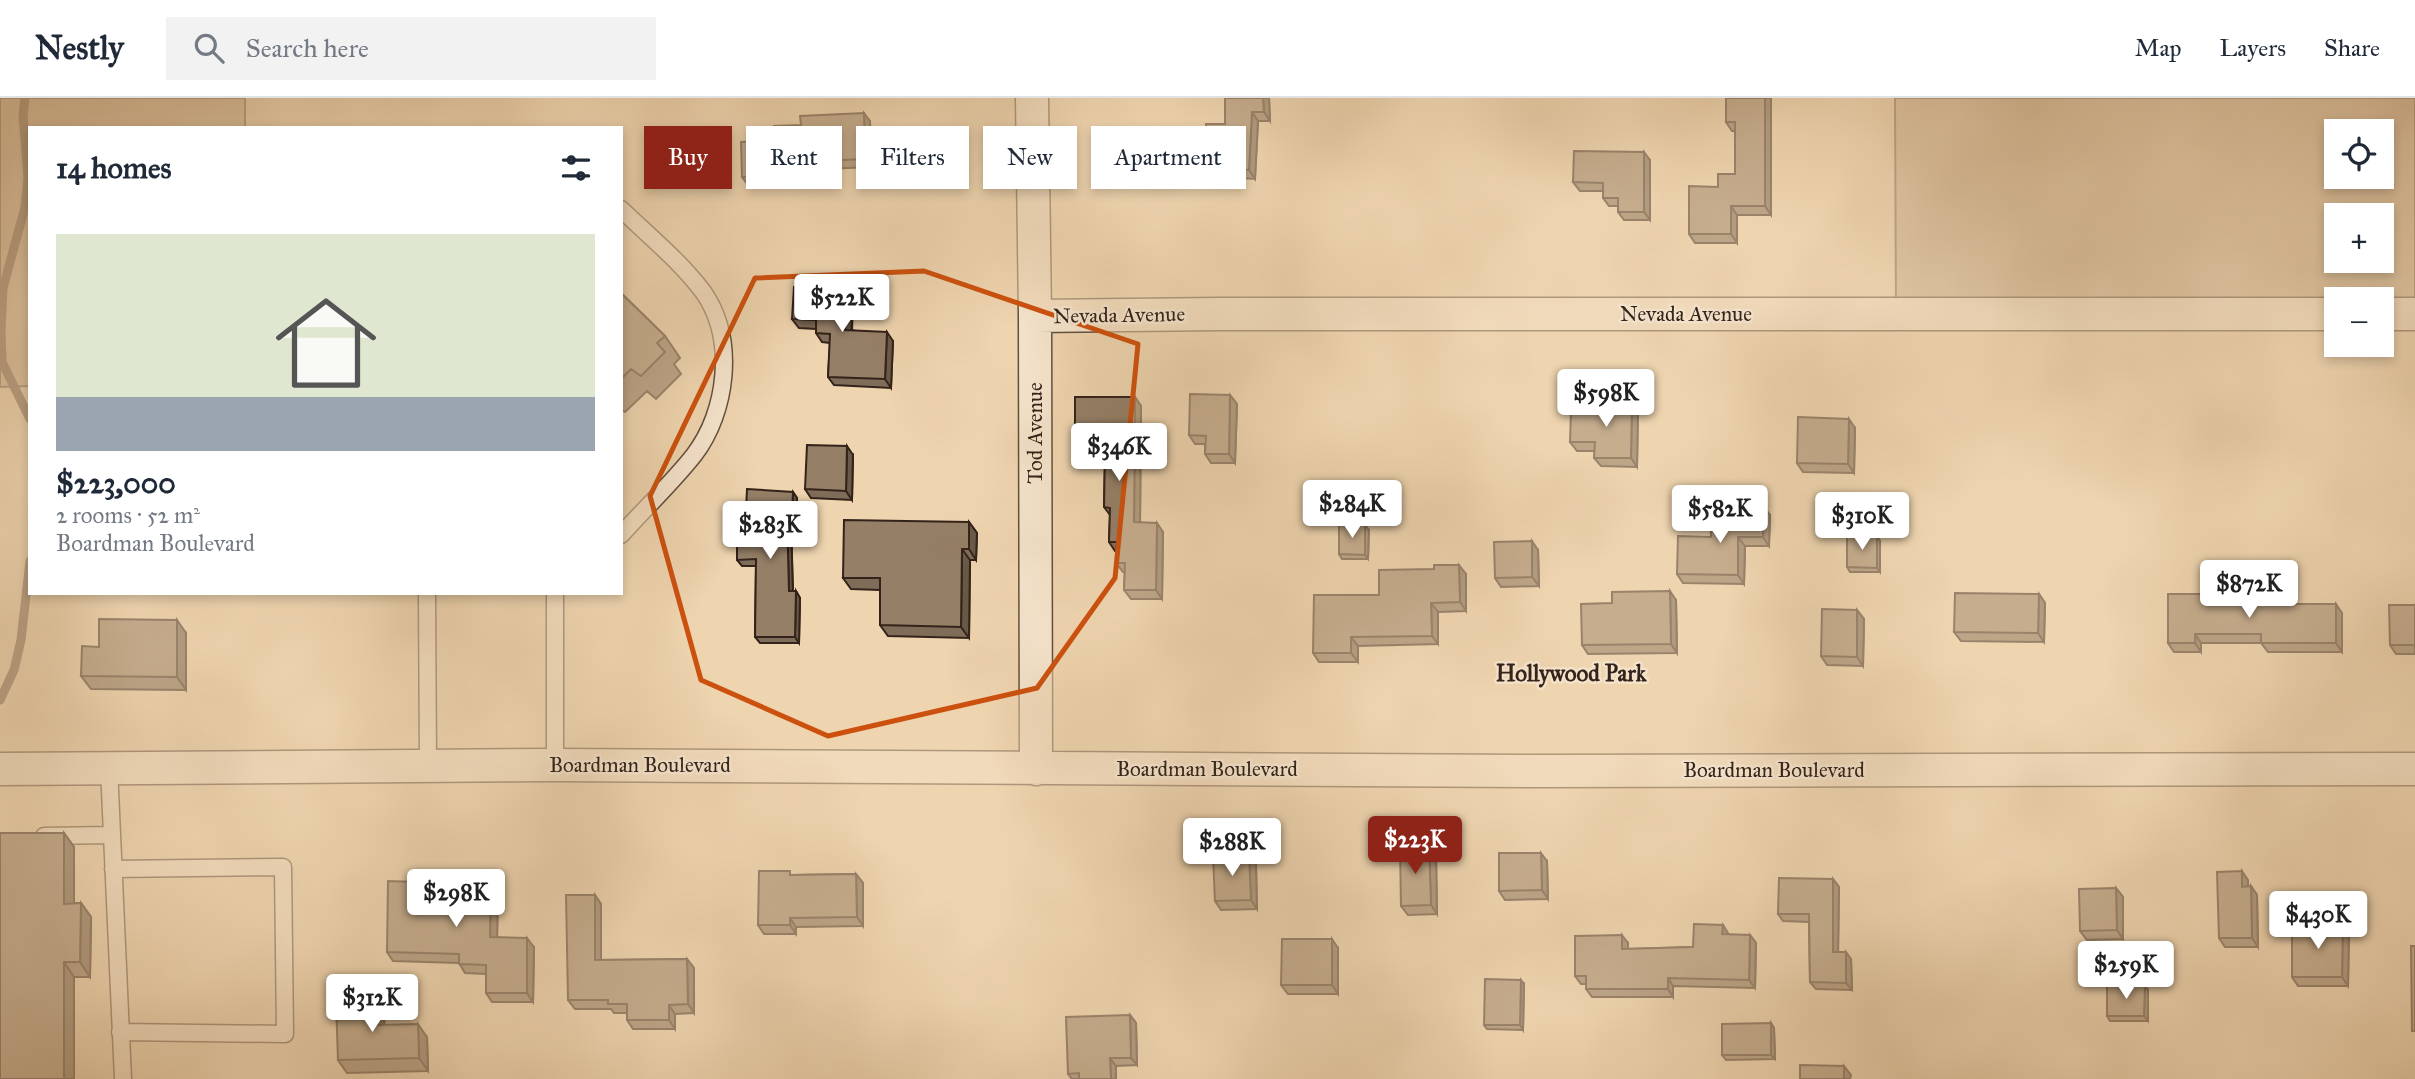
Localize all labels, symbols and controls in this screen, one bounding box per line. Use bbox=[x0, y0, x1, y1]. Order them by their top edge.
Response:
search box bbox=[166, 17, 656, 80]
text: Nestly bbox=[35, 28, 124, 68]
icon: search bbox=[190, 29, 228, 67]
text: Search here bbox=[246, 32, 369, 64]
text: Map bbox=[2135, 33, 2182, 63]
text: Layers bbox=[2220, 33, 2286, 63]
text: Share bbox=[2324, 33, 2380, 63]
map controls bbox=[2324, 119, 2394, 357]
button: locate bbox=[2324, 119, 2394, 189]
chip: Buy bbox=[644, 126, 732, 189]
chip: Rent bbox=[746, 126, 842, 189]
chip: Filters bbox=[856, 126, 969, 189]
chip: New bbox=[983, 126, 1077, 189]
chip: Apartment bbox=[1091, 126, 1246, 189]
icon: filters bbox=[557, 149, 595, 187]
text: 14 homes bbox=[56, 150, 171, 186]
button: + bbox=[2324, 203, 2394, 273]
pin: $522K bbox=[793, 274, 891, 334]
icon: home bbox=[263, 280, 389, 406]
text: $522K bbox=[810, 283, 874, 311]
button: − bbox=[2324, 287, 2394, 357]
street label: Nevada Avenue bbox=[1053, 301, 1185, 329]
street label: Nevada Avenue bbox=[1620, 301, 1752, 327]
pin: $598K bbox=[1557, 370, 1655, 429]
text: $598K bbox=[1573, 378, 1639, 406]
street label: Tod Avenue bbox=[1022, 382, 1048, 484]
pin: $346K bbox=[1070, 424, 1168, 483]
text: $346K bbox=[1087, 432, 1151, 460]
text: $223,000 bbox=[56, 465, 176, 501]
pin: $284K bbox=[1303, 480, 1401, 540]
pin: $582K bbox=[1671, 486, 1769, 545]
text: $284K bbox=[1319, 489, 1385, 517]
pin: $310K bbox=[1813, 492, 1911, 552]
text: $582K bbox=[1688, 494, 1752, 522]
text: 2 rooms · 52 m² bbox=[56, 501, 200, 529]
text: $310K bbox=[1831, 501, 1893, 529]
pin: $283K bbox=[721, 502, 819, 561]
text: $283K bbox=[739, 510, 801, 538]
text: Boardman Boulevard bbox=[56, 529, 255, 557]
pin: $872K bbox=[2200, 560, 2298, 620]
text: $872K bbox=[2216, 569, 2282, 597]
district label: Hollywood Park bbox=[1496, 659, 1648, 688]
street label: Boardman Boulevard bbox=[549, 752, 731, 778]
street label: Boardman Boulevard bbox=[1116, 756, 1298, 782]
street label: Boardman Boulevard bbox=[1683, 757, 1865, 783]
pin: $223K bbox=[1366, 816, 1464, 876]
pin: $288K bbox=[1183, 818, 1281, 878]
text: $223K bbox=[1384, 825, 1446, 853]
text: $288K bbox=[1199, 827, 1265, 855]
pin: $298K bbox=[407, 870, 505, 929]
text: $298K bbox=[423, 878, 489, 906]
pin: $430K bbox=[2269, 892, 2367, 951]
text: $430K bbox=[2285, 900, 2351, 928]
pin: $259K bbox=[2077, 942, 2175, 1001]
text: $259K bbox=[2094, 950, 2158, 978]
pin: $312K bbox=[323, 974, 421, 1034]
text: $312K bbox=[342, 983, 402, 1011]

